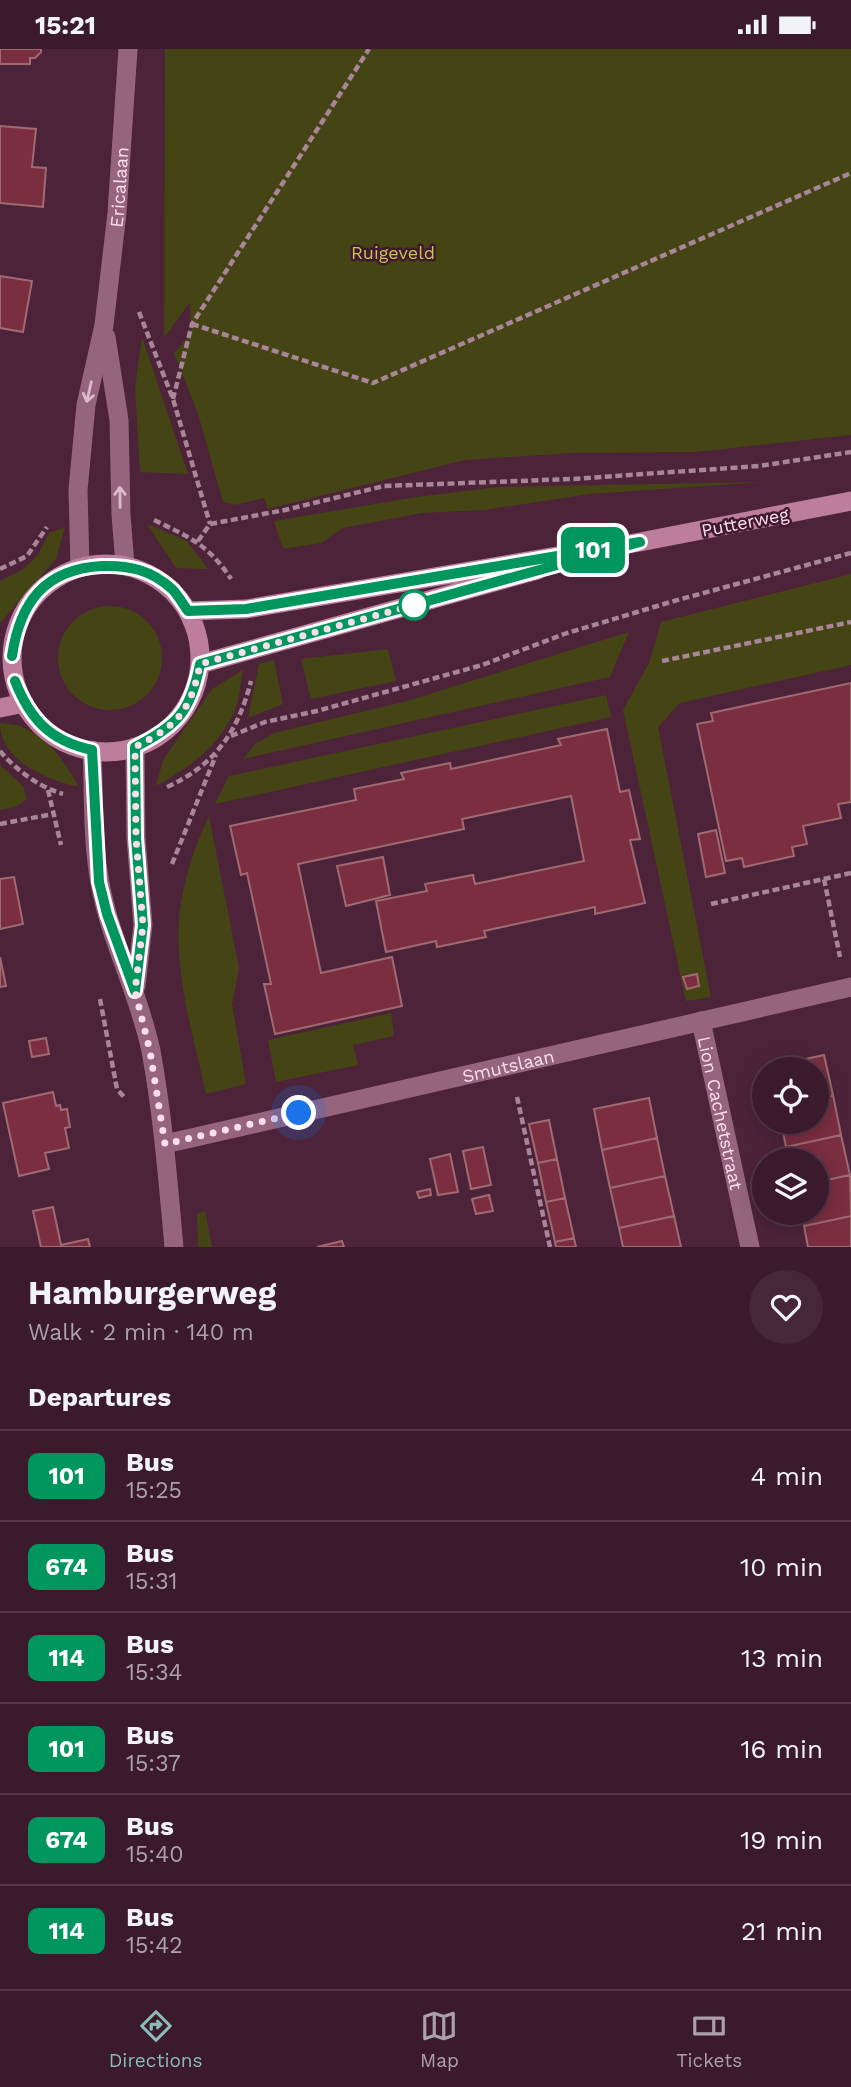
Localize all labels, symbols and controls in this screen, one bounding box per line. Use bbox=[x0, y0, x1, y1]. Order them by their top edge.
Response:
text: 15:21 bbox=[35, 10, 96, 40]
street label: Ericalaan bbox=[105, 146, 132, 229]
park label: Ruigeveld bbox=[351, 242, 435, 263]
one-way arrow bbox=[81, 380, 95, 403]
one-way arrow bbox=[114, 486, 127, 509]
street label: Putterweg bbox=[700, 503, 791, 541]
line badge: 101 bbox=[553, 527, 633, 573]
text: 101 bbox=[575, 536, 611, 564]
unlabelled marker bbox=[399, 590, 429, 620]
street label: Lion Cachetstraat bbox=[694, 1034, 748, 1192]
street label: Smutslaan bbox=[460, 1045, 556, 1086]
map controls bbox=[752, 1057, 829, 1225]
button: locate bbox=[752, 1057, 829, 1134]
your location bbox=[281, 1095, 316, 1130]
button: layers bbox=[752, 1148, 829, 1225]
button: heart bbox=[749, 1270, 823, 1344]
text: Hamburgerweg bbox=[28, 1273, 276, 1312]
text: Walk · 2 min · 140 m bbox=[28, 1319, 254, 1346]
text: Departures bbox=[28, 1382, 171, 1412]
text: Bus bbox=[126, 1447, 174, 1477]
text: 4 min bbox=[750, 1461, 823, 1491]
text: 101 bbox=[48, 1462, 85, 1490]
text: 15:25 bbox=[126, 1477, 182, 1504]
text: Bus bbox=[126, 1538, 174, 1568]
text: 10 min bbox=[740, 1552, 823, 1582]
text: 674 bbox=[45, 1553, 88, 1581]
text: 15:31 bbox=[126, 1568, 178, 1595]
text: Bus bbox=[126, 1629, 174, 1659]
text: 13 min bbox=[741, 1643, 823, 1673]
text: 114 bbox=[48, 1644, 85, 1672]
text: 15:34 bbox=[126, 1659, 183, 1686]
text: Bus bbox=[126, 1720, 174, 1750]
text: 16 min bbox=[740, 1734, 823, 1764]
text: 101 bbox=[48, 1735, 85, 1763]
text: 15:37 bbox=[126, 1750, 181, 1777]
text: Bus bbox=[126, 1811, 174, 1841]
text: 19 min bbox=[740, 1825, 823, 1855]
text: 674 bbox=[45, 1826, 88, 1854]
text: 15:40 bbox=[126, 1841, 184, 1868]
text: Bus bbox=[126, 1902, 174, 1932]
text: 21 min bbox=[741, 1916, 823, 1946]
text: 114 bbox=[48, 1917, 85, 1945]
text: 15:42 bbox=[126, 1932, 183, 1959]
tab: Directions bbox=[109, 2007, 203, 2072]
tab: Map bbox=[420, 2007, 459, 2072]
tab: Tickets bbox=[676, 2007, 742, 2072]

